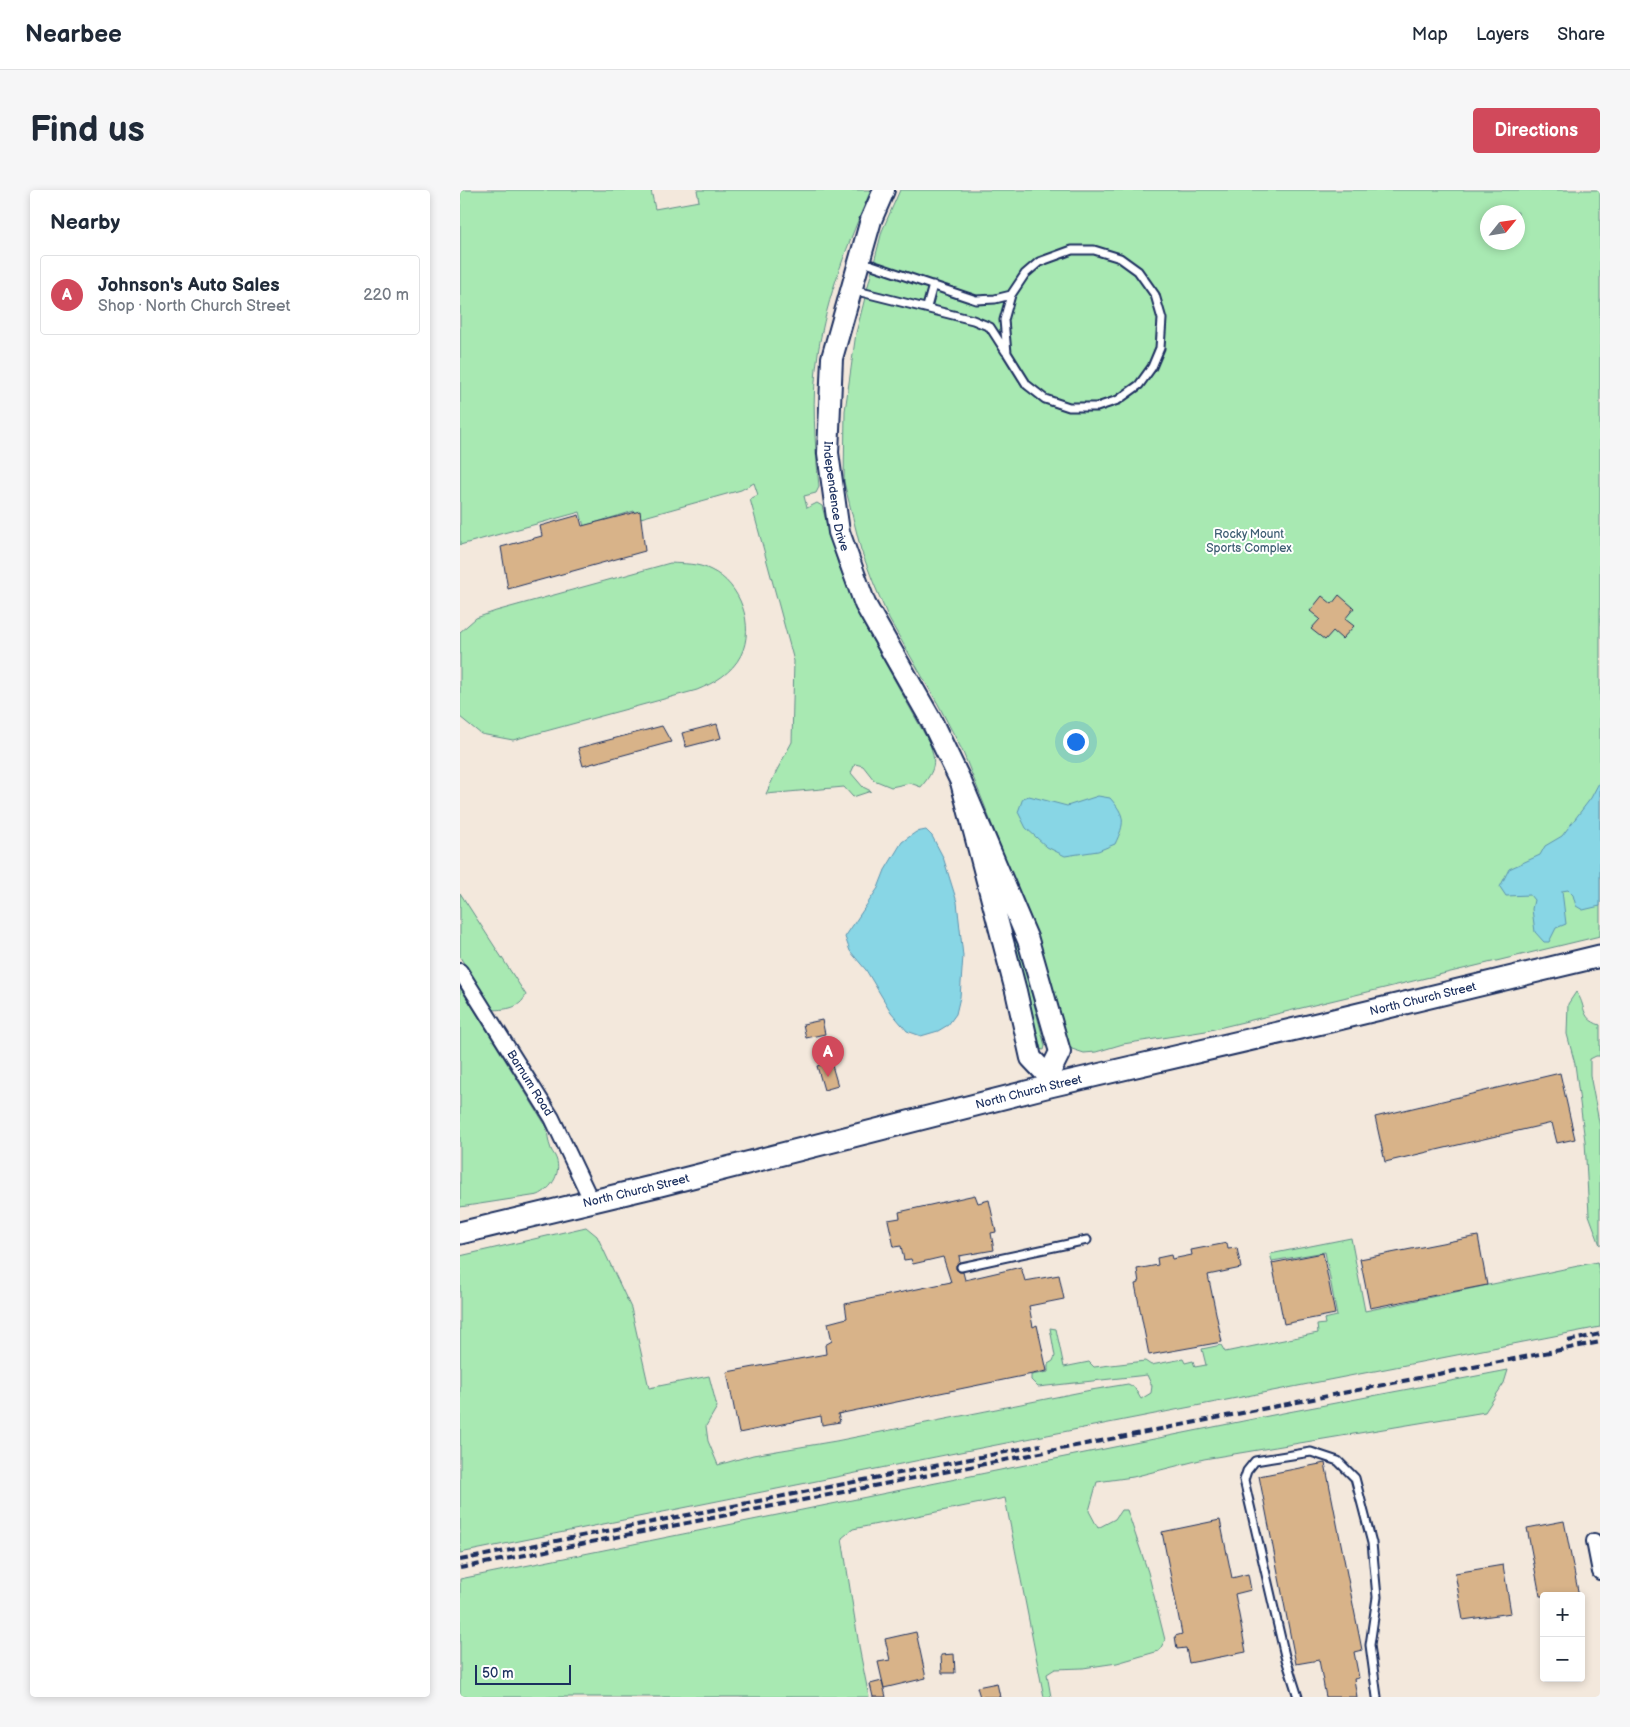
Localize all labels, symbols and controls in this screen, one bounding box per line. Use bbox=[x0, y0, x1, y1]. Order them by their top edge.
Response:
text: Nearbee bbox=[25, 20, 122, 49]
text: Map bbox=[1412, 24, 1448, 45]
text: Layers bbox=[1476, 24, 1529, 45]
text: Share bbox=[1557, 24, 1605, 45]
button: Directions bbox=[1473, 108, 1600, 153]
text: Find us bbox=[30, 109, 145, 152]
north arrow bbox=[1480, 205, 1525, 250]
text: Nearby bbox=[50, 210, 120, 235]
text: Johnson's Auto Sales bbox=[98, 274, 280, 297]
text: A bbox=[62, 286, 72, 305]
text: 220 m bbox=[363, 286, 409, 305]
text: Shop · North Church Street bbox=[98, 297, 290, 316]
street label: Independence Drive bbox=[820, 441, 852, 553]
park label: Rocky Mount Sports Complex bbox=[1206, 527, 1292, 556]
your location bbox=[1063, 729, 1089, 755]
street label: North Church Street bbox=[1368, 979, 1478, 1019]
pin: A bbox=[812, 1036, 844, 1077]
street label: Barnum Road bbox=[503, 1047, 556, 1119]
street label: North Church Street bbox=[974, 1072, 1084, 1113]
street label: North Church Street bbox=[581, 1171, 691, 1211]
map controls bbox=[1540, 1592, 1585, 1682]
button: + bbox=[1540, 1592, 1585, 1637]
button: − bbox=[1540, 1637, 1585, 1682]
scale bar bbox=[475, 1662, 571, 1685]
text: 50 m bbox=[482, 1665, 514, 1682]

